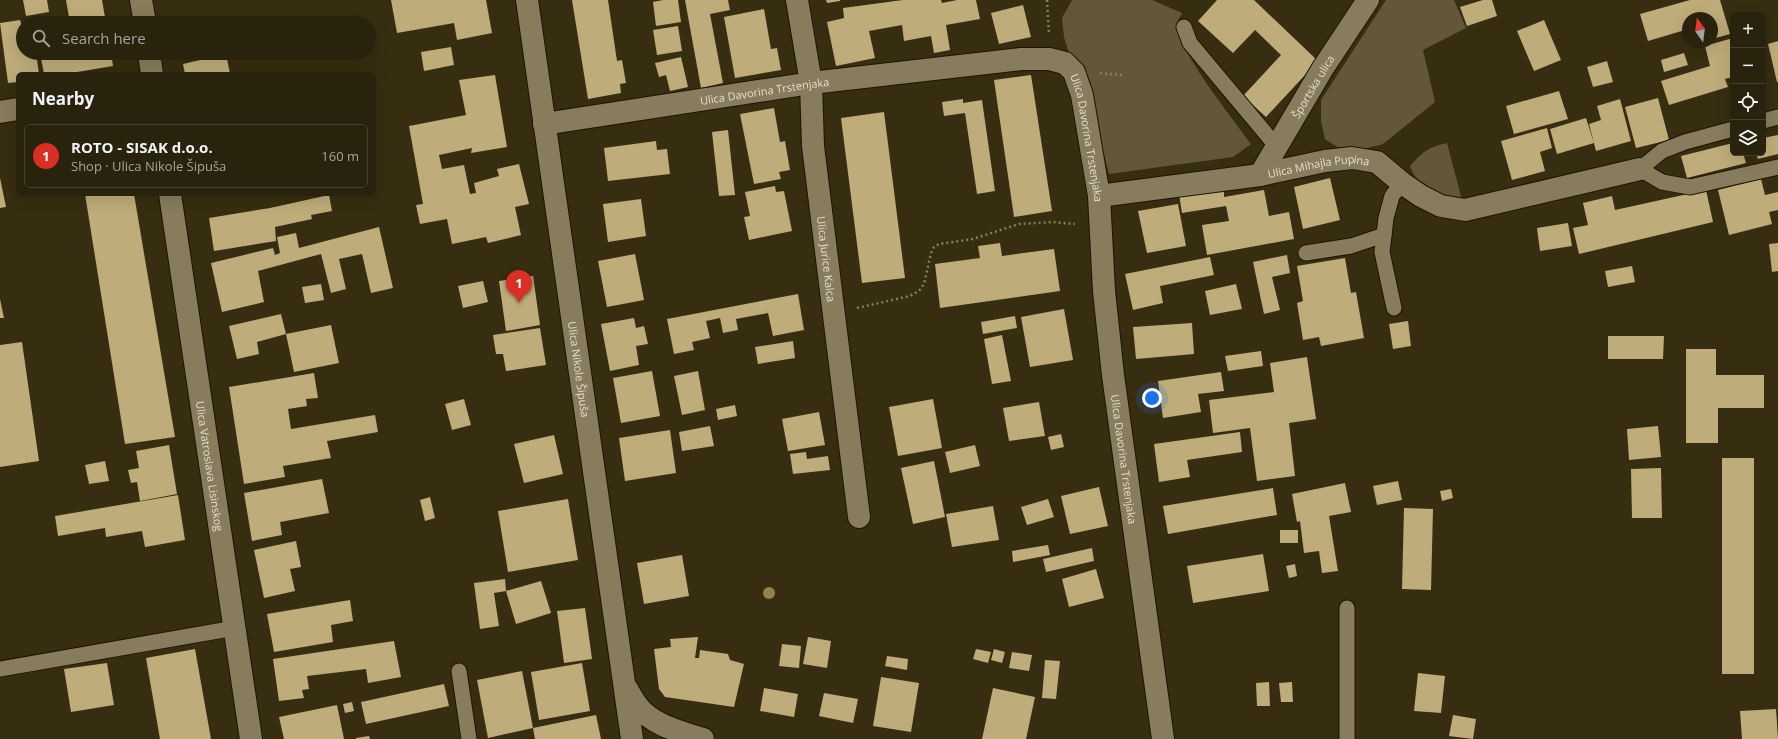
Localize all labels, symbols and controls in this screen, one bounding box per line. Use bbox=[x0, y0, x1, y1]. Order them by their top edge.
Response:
north arrow bbox=[1682, 12, 1718, 48]
map controls bbox=[1730, 12, 1766, 156]
button: + bbox=[1730, 12, 1766, 48]
search box bbox=[16, 16, 376, 60]
icon: search bbox=[30, 27, 52, 49]
text: Search here bbox=[62, 28, 146, 48]
button: − bbox=[1730, 48, 1766, 84]
street label: Športska ulica bbox=[1288, 52, 1337, 121]
street label: Ulica Davorina Trstenjaka bbox=[1068, 71, 1107, 202]
street label: Ulica Davorina Trstenjaka bbox=[699, 73, 830, 107]
button: locate bbox=[1730, 84, 1766, 120]
text: Nearby bbox=[32, 87, 94, 110]
button: layers bbox=[1730, 120, 1766, 156]
text: ROTO - SISAK d.o.o. bbox=[71, 137, 213, 157]
text: 1 bbox=[42, 147, 50, 165]
text: 160 m bbox=[321, 147, 359, 165]
street label: Ulica Mihajla Pupina bbox=[1266, 150, 1371, 181]
text: Shop · Ulica Nikole Šipuša bbox=[71, 157, 226, 175]
street label: Ulica Jurice Kalca bbox=[814, 215, 840, 303]
pin: 1 bbox=[506, 270, 532, 303]
street label: Ulica Nikole Šipuša bbox=[565, 320, 594, 418]
your location bbox=[1142, 388, 1162, 408]
street label: Ulica Davorina Trstenjaka bbox=[1108, 393, 1141, 525]
street label: Ulica Vatroslava Lisinskog bbox=[193, 400, 227, 532]

